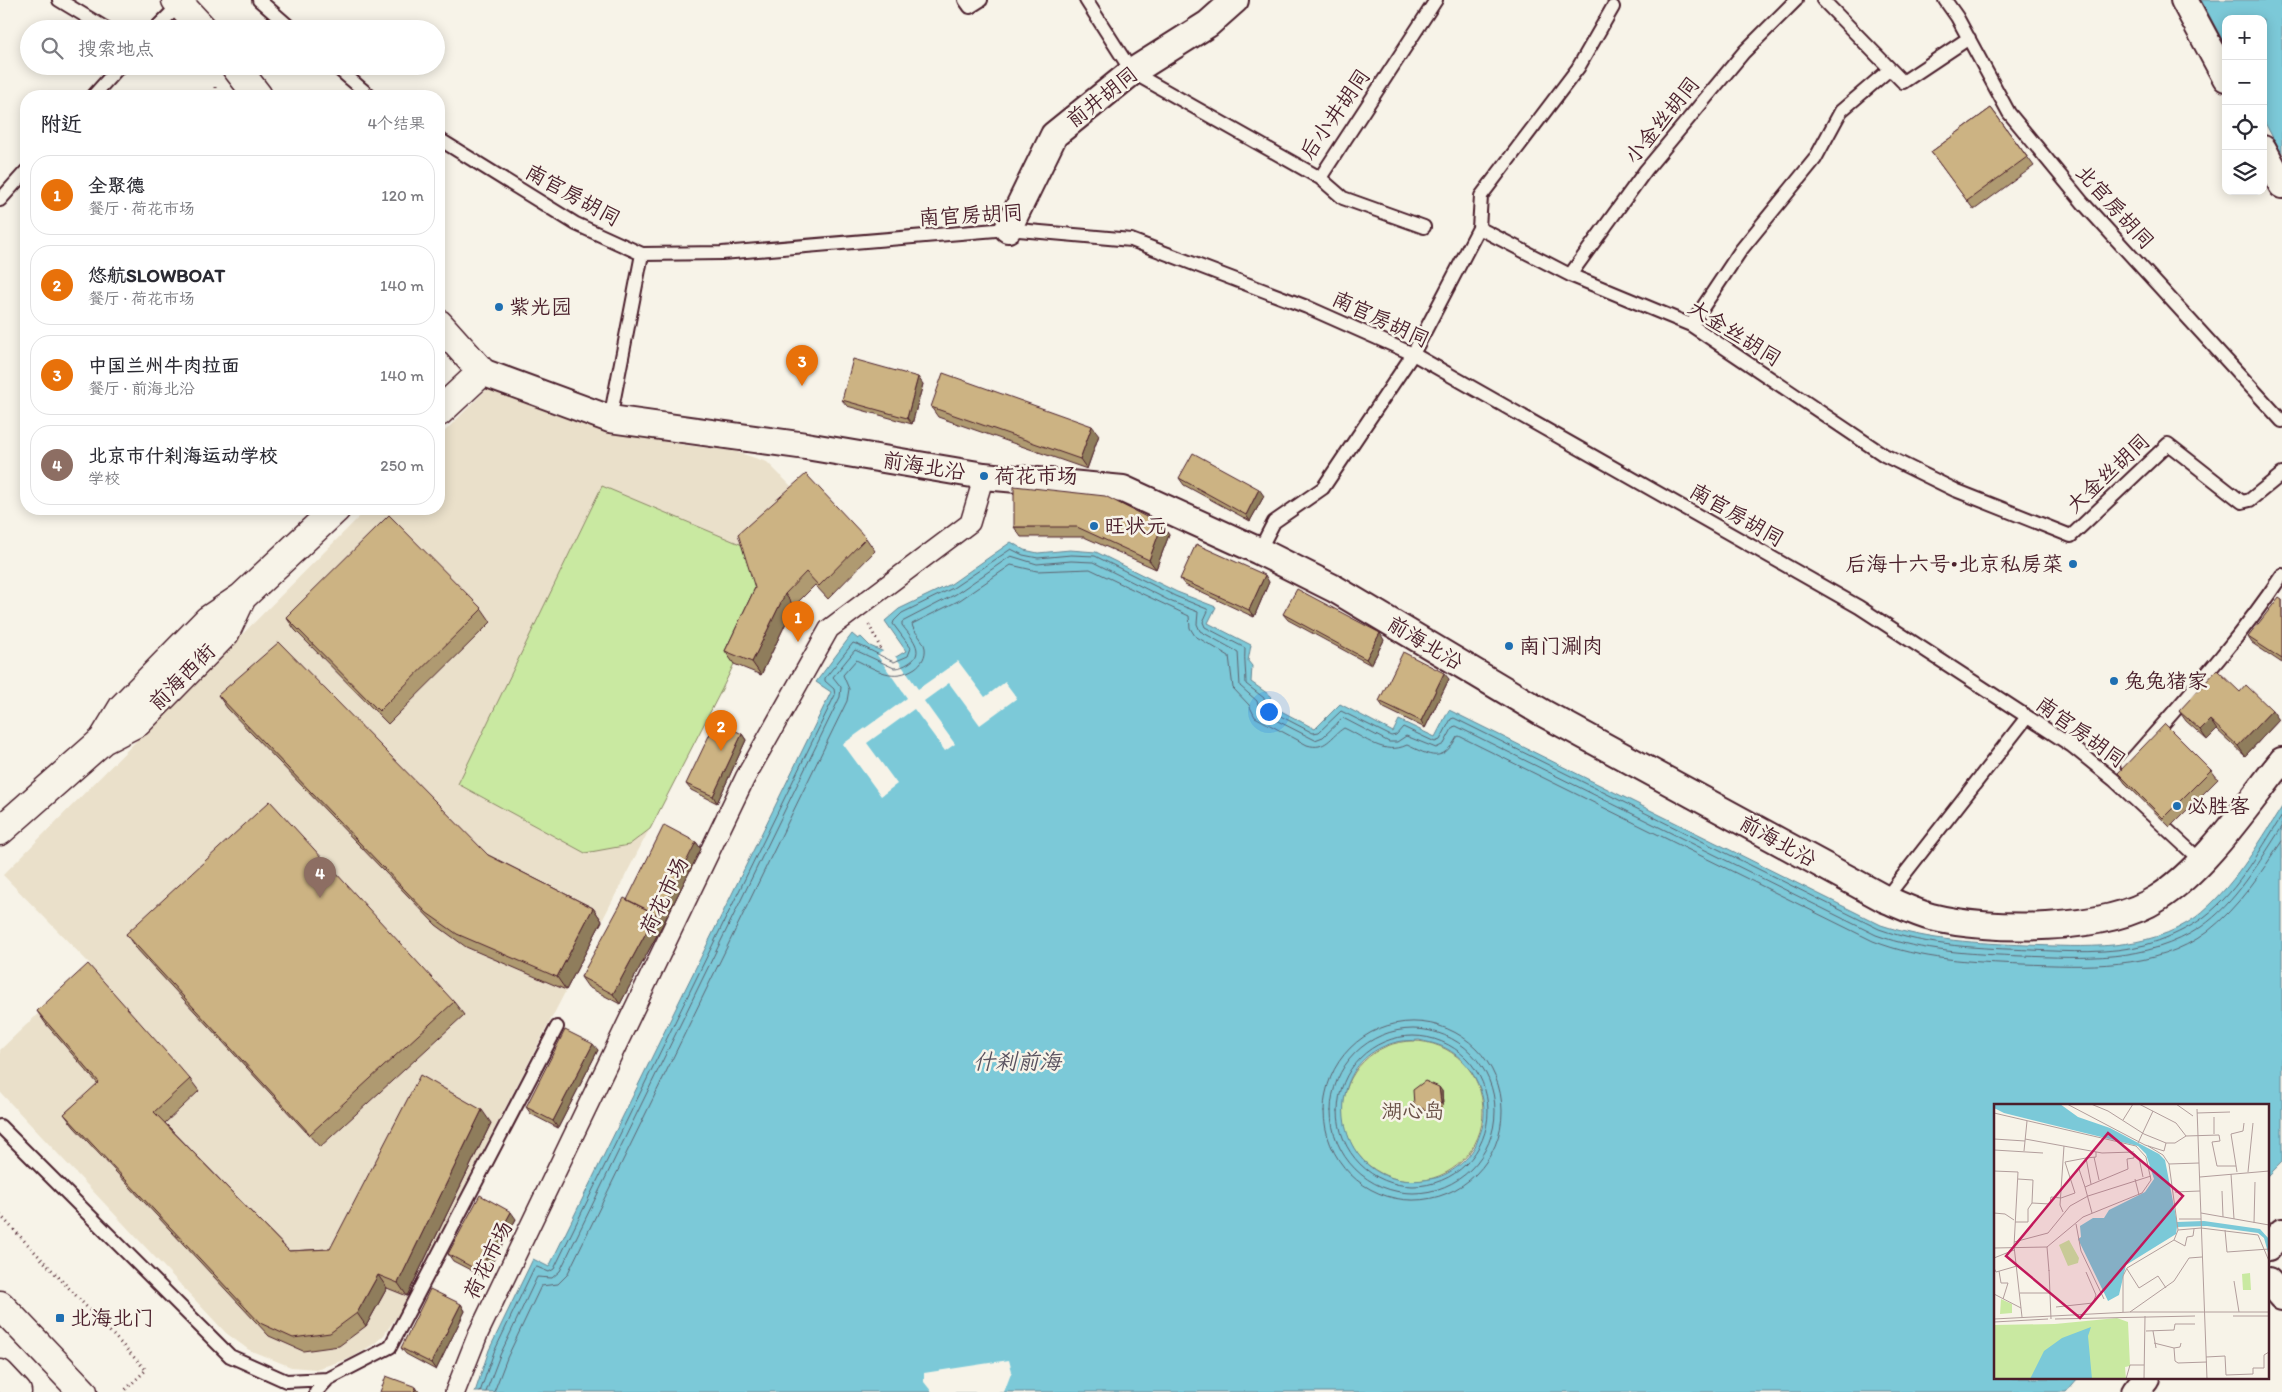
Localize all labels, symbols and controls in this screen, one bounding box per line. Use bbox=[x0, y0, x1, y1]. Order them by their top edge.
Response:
map controls bbox=[2222, 15, 2267, 195]
button: + bbox=[2222, 15, 2267, 60]
search box bbox=[20, 20, 445, 75]
icon: search bbox=[38, 34, 66, 62]
text: 搜索地点 bbox=[78, 37, 154, 60]
button: − bbox=[2222, 60, 2267, 105]
street label: 前井胡同 bbox=[1061, 61, 1142, 132]
street label: 后小井胡同 bbox=[1294, 64, 1375, 164]
street label: 小金丝胡同 bbox=[1619, 71, 1704, 168]
button: locate bbox=[2222, 105, 2267, 150]
text: 附近 bbox=[40, 111, 82, 136]
text: 4个结果 bbox=[367, 114, 425, 133]
button: layers bbox=[2222, 150, 2267, 195]
street label: 南官房胡同 bbox=[521, 158, 625, 231]
street label: 北官房胡同 bbox=[2071, 159, 2160, 254]
text: 全聚德 bbox=[88, 174, 145, 197]
text: 1 bbox=[53, 186, 61, 205]
text: 120 m bbox=[381, 186, 424, 205]
text: 餐厅 · 荷花市场 bbox=[88, 199, 195, 218]
street label: 南官房胡同 bbox=[918, 199, 1024, 230]
text: 悠航SLOWBOAT bbox=[88, 264, 225, 287]
text: 2 bbox=[53, 276, 61, 295]
text: 140 m bbox=[380, 276, 424, 295]
street label: 南官房胡同 bbox=[1328, 285, 1434, 352]
text: 餐厅 · 荷花市场 bbox=[88, 289, 195, 308]
place label: 紫光园 bbox=[509, 294, 572, 319]
street label: 大金丝胡同 bbox=[1684, 294, 1786, 371]
marker: 紫光园 bbox=[493, 301, 505, 313]
pin: 3 bbox=[786, 345, 818, 386]
text: 中国兰州牛肉拉面 bbox=[88, 354, 240, 377]
text: 3 bbox=[53, 366, 61, 385]
text: 140 m bbox=[380, 366, 424, 385]
text: 餐厅 · 前海北沿 bbox=[88, 379, 195, 398]
street label: 大金丝胡同 bbox=[2061, 428, 2155, 518]
text: 北京市什刹海运动学校 bbox=[88, 444, 278, 467]
street label: 前海北沿 bbox=[881, 447, 968, 484]
text: 4 bbox=[52, 456, 62, 475]
text: 250 m bbox=[380, 456, 424, 475]
place label: 荷花市场 bbox=[994, 463, 1078, 488]
text: 学校 bbox=[88, 469, 120, 488]
marker: 荷花市场 bbox=[978, 470, 990, 482]
street label: 南官房胡同 bbox=[1686, 477, 1789, 552]
place label: 旺状元 bbox=[1104, 513, 1167, 538]
marker: 旺状元 bbox=[1088, 520, 1100, 532]
place label: 后海十六号•北京私房菜 bbox=[1846, 551, 2063, 576]
marker: 后海十六号•北京私房菜 bbox=[2067, 558, 2079, 570]
pin: 1 bbox=[782, 601, 814, 642]
street label: 前海北沿 bbox=[1383, 610, 1468, 675]
place label: 南门涮肉 bbox=[1519, 633, 1603, 658]
street label: 前海西街 bbox=[143, 638, 220, 715]
marker: 南门涮肉 bbox=[1503, 640, 1515, 652]
place label: 兔兔猪家 bbox=[2124, 668, 2208, 693]
marker: 兔兔猪家 bbox=[2108, 675, 2120, 687]
street label: 南官房胡同 bbox=[2031, 691, 2131, 773]
your location bbox=[1256, 699, 1282, 725]
pin: 2 bbox=[705, 710, 737, 751]
place label: 必胜客 bbox=[2187, 793, 2250, 818]
marker: 必胜客 bbox=[2171, 800, 2183, 812]
street label: 前海北沿 bbox=[1735, 809, 1821, 872]
street label: 荷花市场 bbox=[634, 853, 693, 939]
pin: 4 bbox=[304, 857, 336, 898]
water label: 什刹前海 bbox=[973, 1048, 1063, 1075]
park label: 湖心岛 bbox=[1382, 1098, 1445, 1123]
inset map bbox=[1994, 1104, 2270, 1380]
street label: 荷花市场 bbox=[458, 1217, 517, 1303]
place label: 北海北门 bbox=[70, 1305, 154, 1330]
marker: 北海北门 bbox=[54, 1312, 66, 1324]

